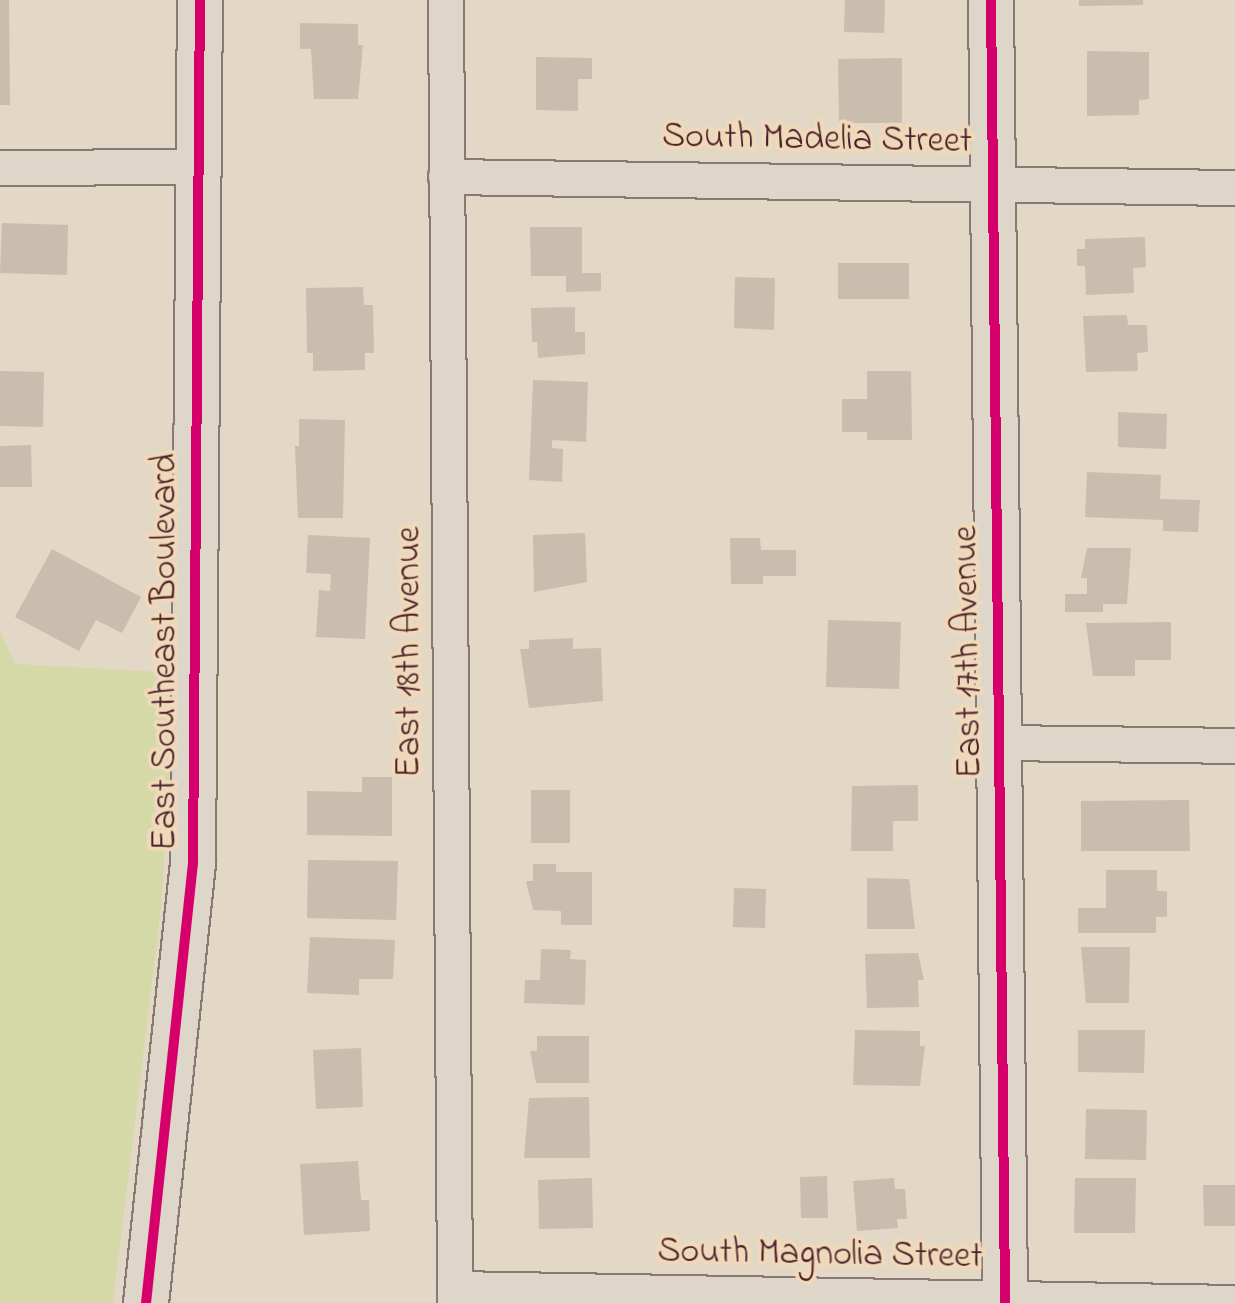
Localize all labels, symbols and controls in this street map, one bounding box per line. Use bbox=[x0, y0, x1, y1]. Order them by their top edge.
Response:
street label: South Madelia Street bbox=[662, 116, 972, 164]
street label: East Southeast Boulevard bbox=[144, 453, 188, 851]
street label: East 17th Avenue bbox=[945, 525, 993, 779]
street label: East 18th Avenue bbox=[388, 526, 432, 778]
street label: South Magnolia Street bbox=[657, 1231, 983, 1279]

